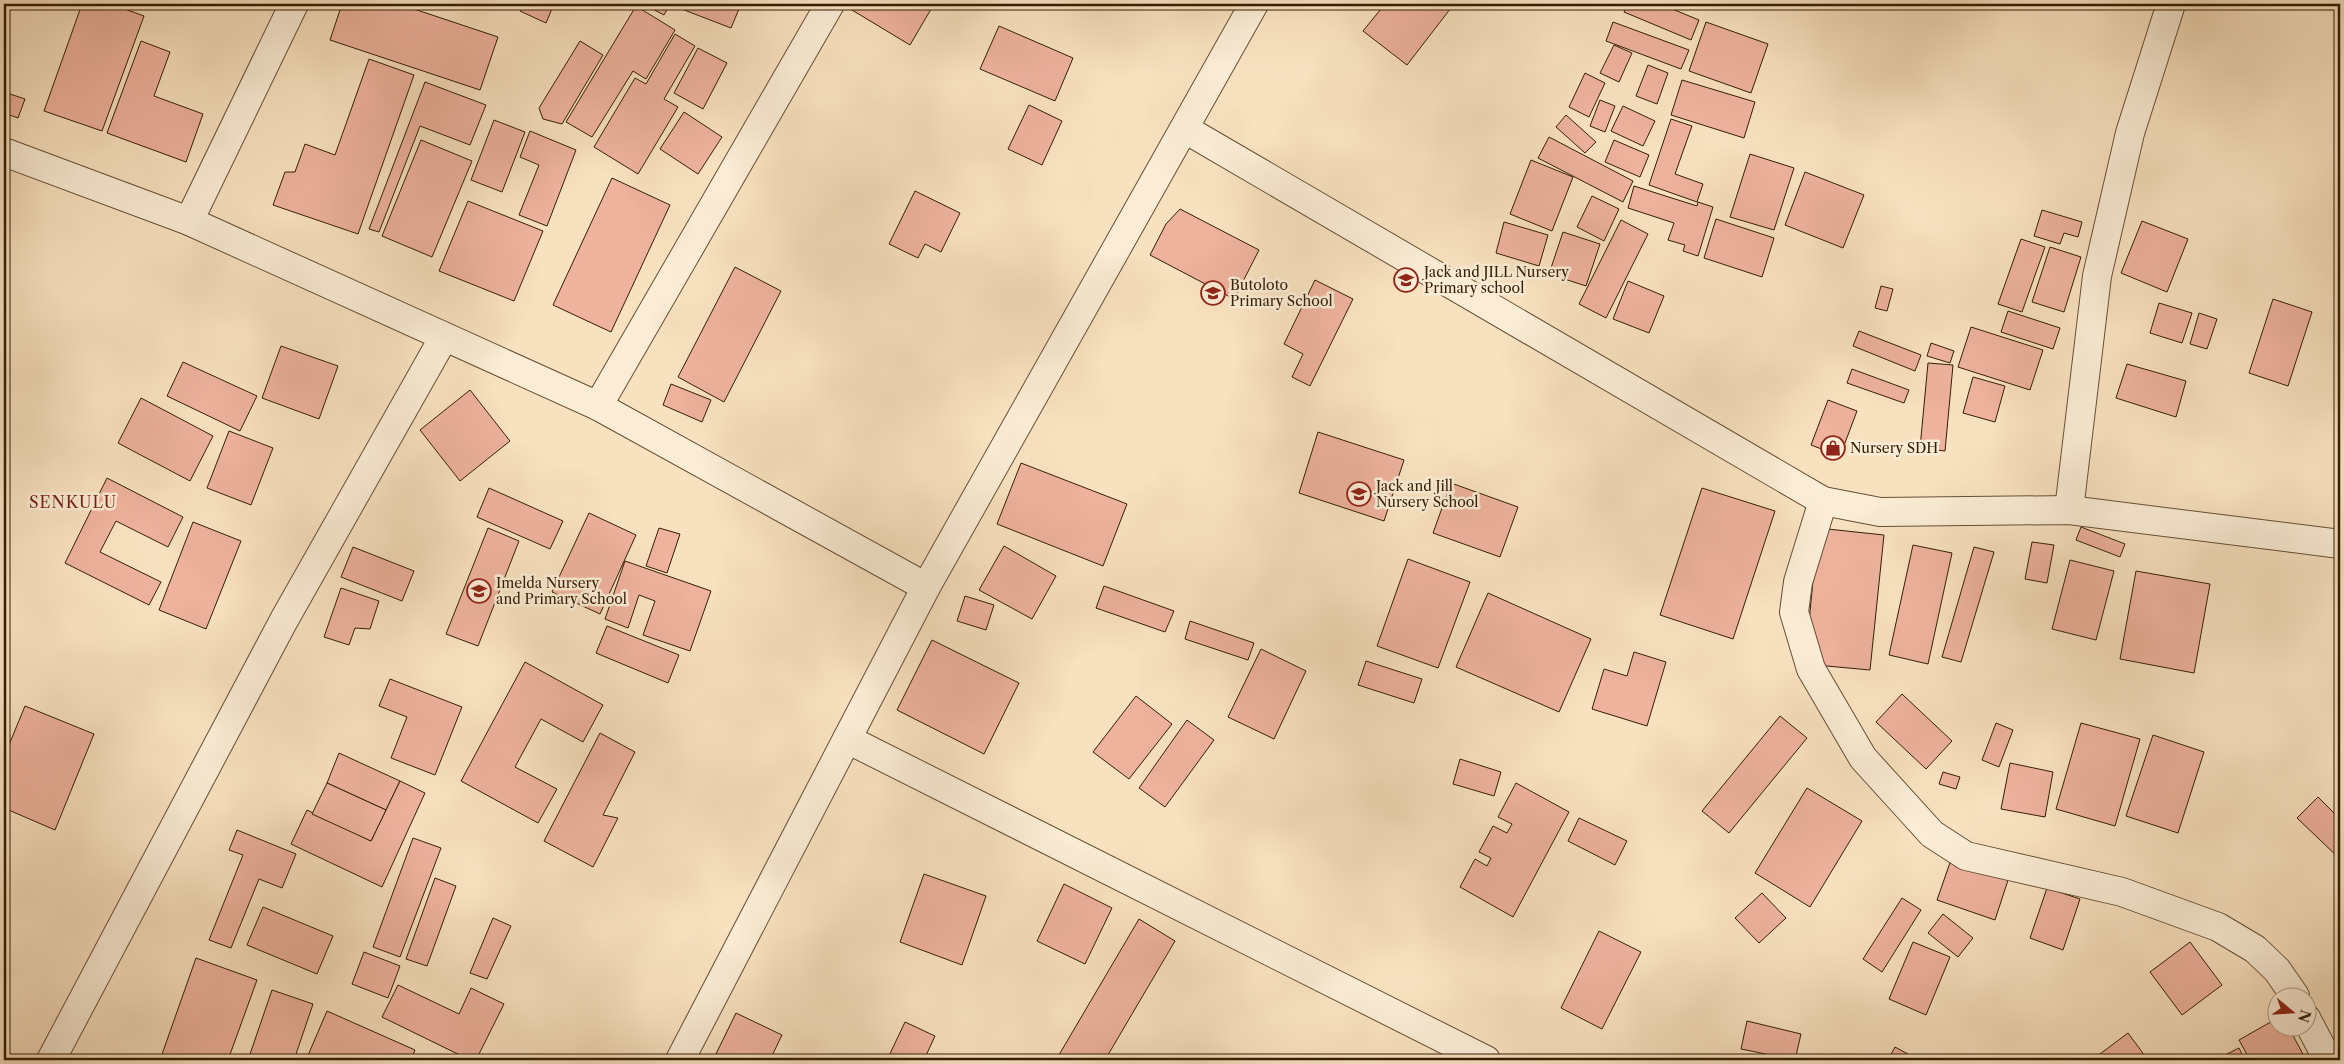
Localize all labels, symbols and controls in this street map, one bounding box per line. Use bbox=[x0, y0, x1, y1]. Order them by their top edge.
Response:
place label: Jack and JILL Nursery Primary school bbox=[1422, 263, 1569, 297]
school or university icon: Jack and JILL Nursery Primary school bbox=[1393, 267, 1419, 293]
place label: Butoloto Primary School bbox=[1230, 276, 1333, 310]
school or university icon: Butoloto Primary School bbox=[1200, 280, 1226, 306]
shop icon: Nursery SDH bbox=[1820, 435, 1846, 461]
place label: Nursery SDH bbox=[1850, 439, 1938, 457]
place label: Jack and Jill Nursery School bbox=[1374, 477, 1479, 511]
school or university icon: Jack and Jill Nursery School bbox=[1346, 481, 1372, 507]
district label: SENKULU bbox=[29, 492, 117, 512]
place label: Imelda Nursery and Primary School bbox=[496, 574, 627, 608]
school or university icon: Imelda Nursery and Primary School bbox=[466, 578, 492, 604]
north arrow bbox=[2266, 986, 2316, 1036]
text: N bbox=[2294, 1007, 2315, 1025]

